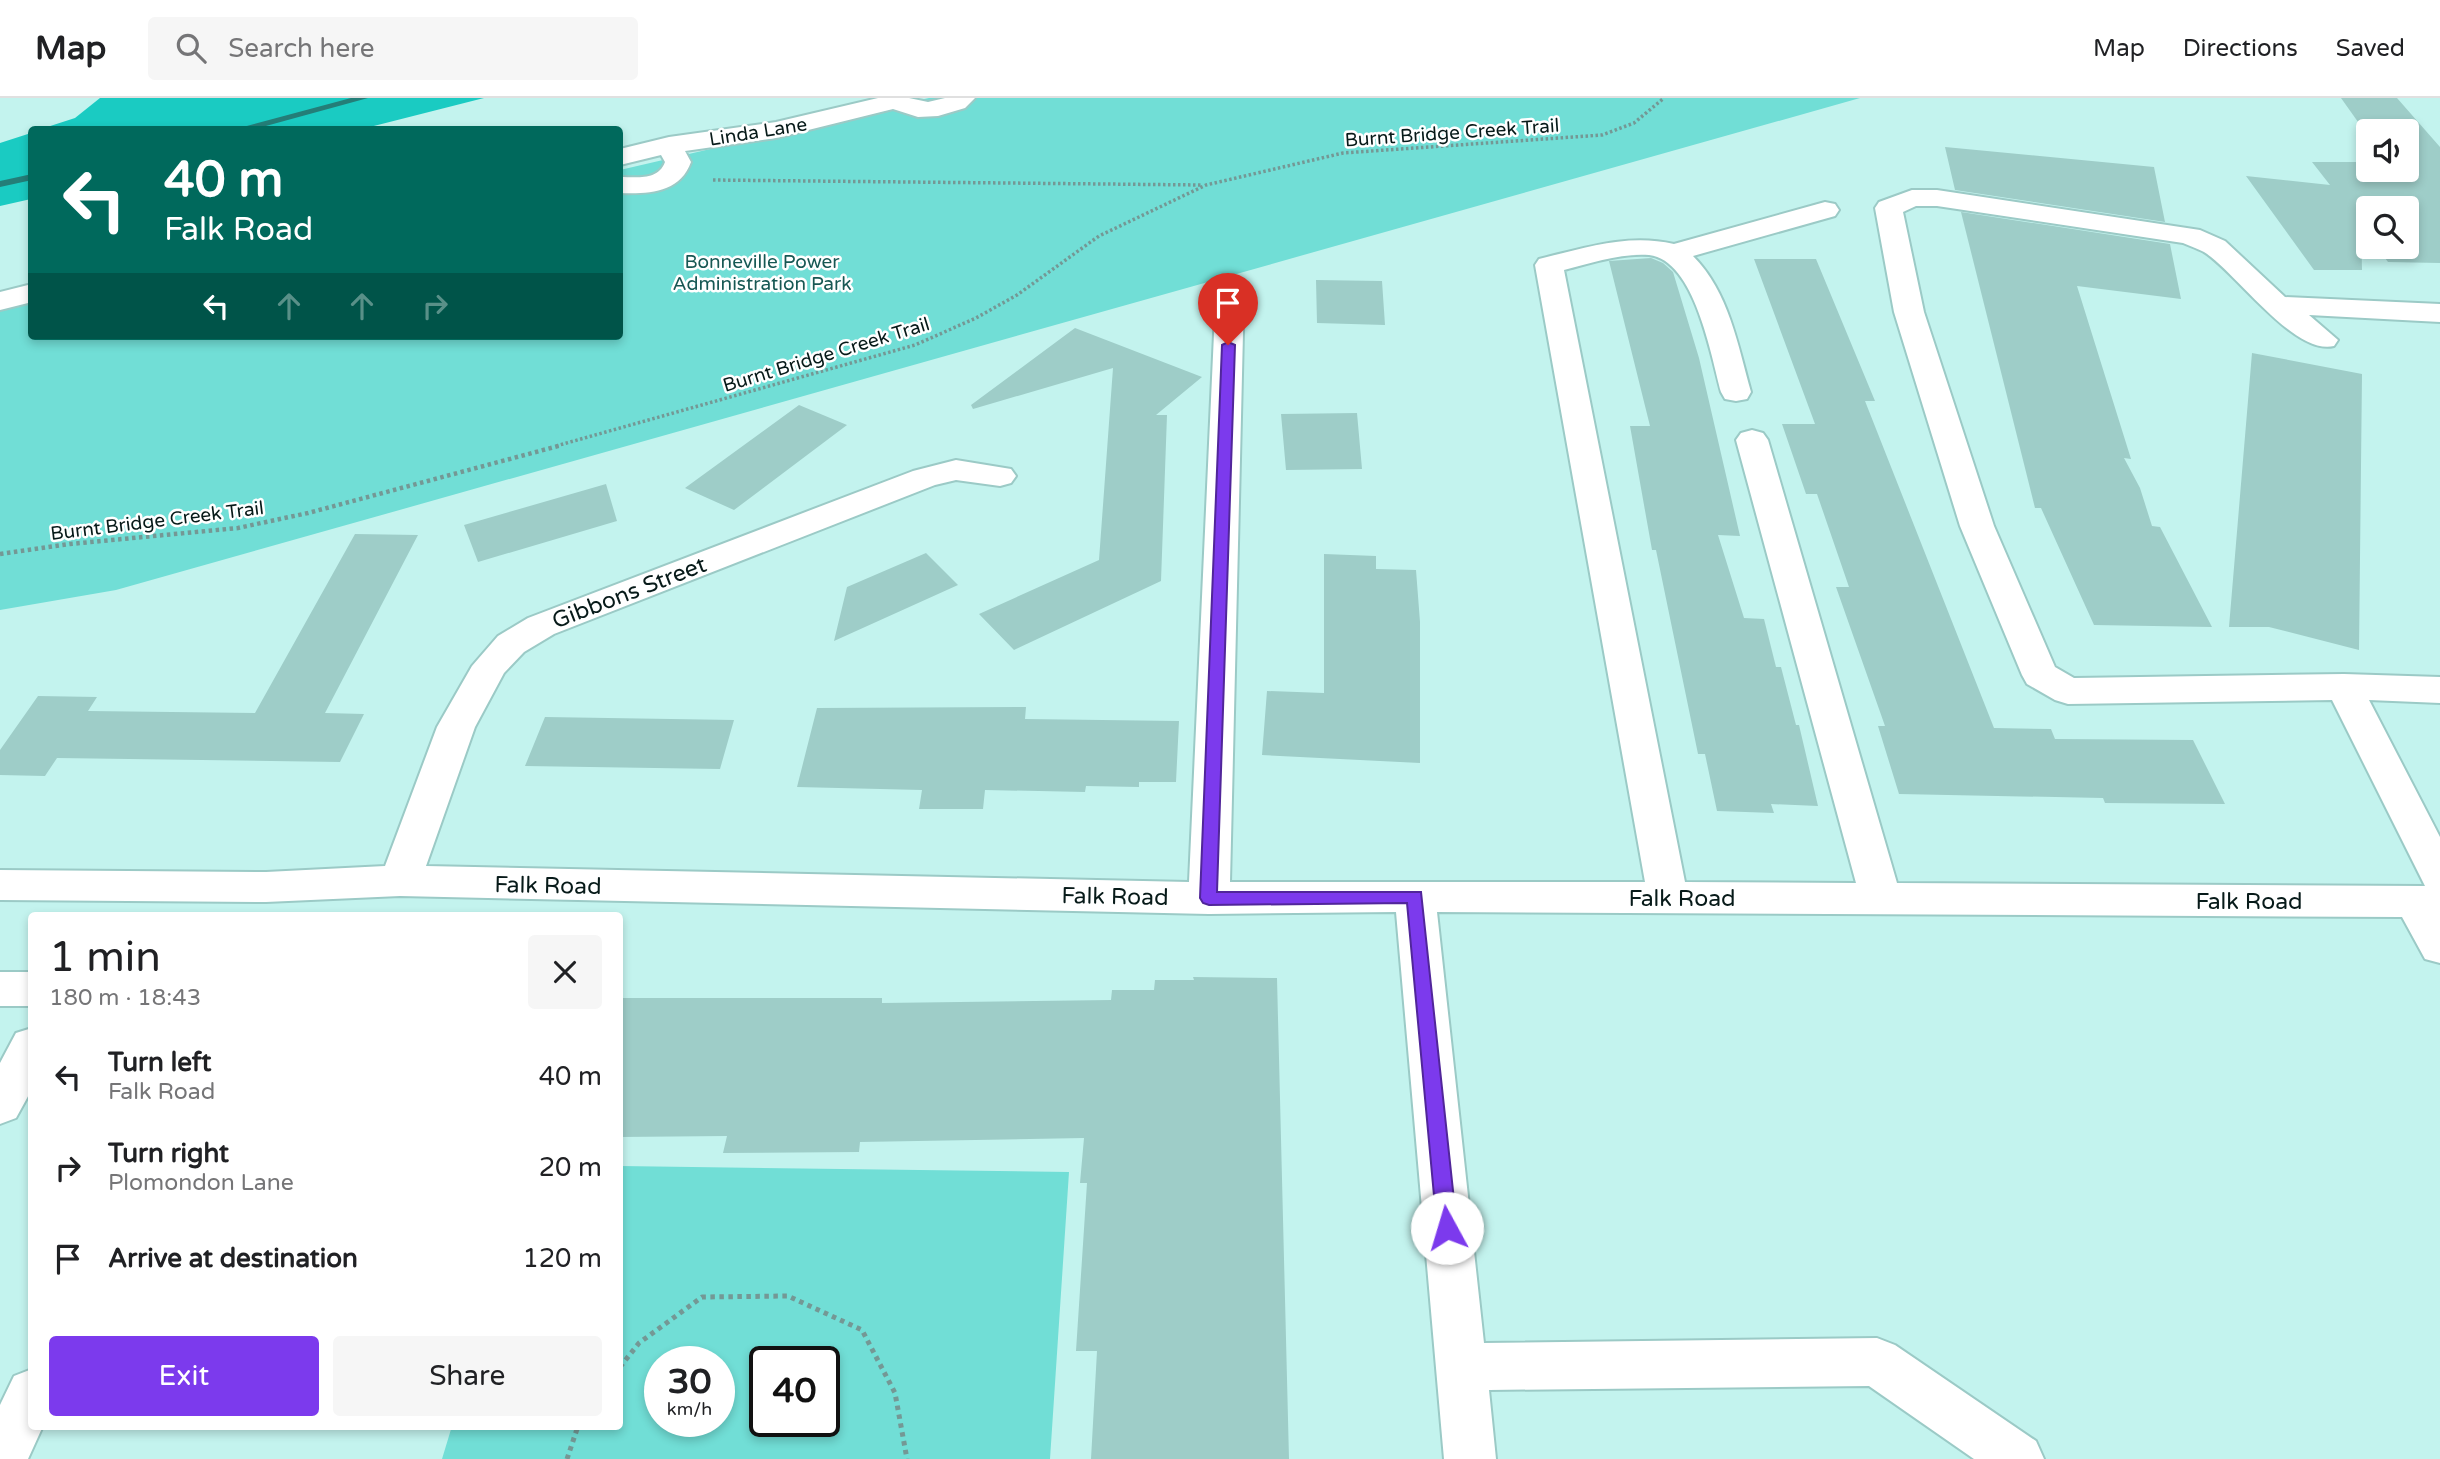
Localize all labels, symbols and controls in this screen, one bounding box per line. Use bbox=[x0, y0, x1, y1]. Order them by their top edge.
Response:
search box bbox=[148, 17, 638, 80]
text: Map bbox=[35, 29, 106, 68]
icon: search bbox=[172, 29, 210, 67]
text: Search here bbox=[228, 33, 374, 64]
text: Map bbox=[2093, 34, 2145, 63]
text: Directions bbox=[2183, 34, 2298, 63]
text: Saved bbox=[2336, 34, 2405, 63]
street label: Linda Lane bbox=[708, 113, 809, 151]
street label: Burnt Bridge Creek Trail bbox=[1344, 115, 1560, 151]
map controls bbox=[2356, 119, 2419, 259]
button: sound bbox=[2356, 119, 2419, 182]
text: 40 m bbox=[164, 151, 283, 210]
icon: left bbox=[49, 154, 140, 245]
button: search bbox=[2356, 196, 2419, 259]
text: Falk Road bbox=[164, 211, 313, 249]
park label: Bonneville Power Administration Park bbox=[672, 251, 852, 295]
pin bbox=[1198, 273, 1258, 345]
icon: arrive bbox=[1209, 284, 1247, 322]
icon: left bbox=[197, 287, 235, 325]
icon: ahead bbox=[270, 287, 308, 325]
icon: ahead bbox=[343, 287, 381, 325]
icon: right bbox=[416, 287, 454, 325]
street label: Burnt Bridge Creek Trail bbox=[720, 313, 932, 397]
street label: Burnt Bridge Creek Trail bbox=[49, 497, 265, 545]
street label: Gibbons Street bbox=[548, 551, 711, 635]
street label: Falk Road bbox=[494, 871, 602, 901]
street label: Falk Road bbox=[1061, 882, 1169, 912]
street label: Falk Road bbox=[1628, 885, 1736, 913]
street label: Falk Road bbox=[2195, 888, 2303, 916]
text: 1 min bbox=[49, 932, 161, 983]
button: close bbox=[528, 935, 602, 1009]
text: 180 m · 18:43 bbox=[49, 984, 201, 1012]
text: Turn left bbox=[108, 1047, 211, 1078]
icon: left bbox=[49, 1058, 87, 1096]
text: 40 m bbox=[539, 1061, 602, 1092]
text: Falk Road bbox=[108, 1078, 215, 1106]
text: Turn right bbox=[108, 1138, 229, 1169]
icon: right bbox=[49, 1149, 87, 1187]
text: 20 m bbox=[539, 1152, 602, 1183]
text: Plomondon Lane bbox=[108, 1169, 294, 1197]
position arrow bbox=[1410, 1191, 1484, 1265]
icon: arrive bbox=[49, 1240, 87, 1278]
text: Arrive at destination bbox=[108, 1243, 358, 1274]
text: 120 m bbox=[522, 1243, 602, 1274]
button: Exit bbox=[49, 1336, 319, 1416]
button: Share bbox=[333, 1336, 602, 1416]
speed limit sign: 40 bbox=[749, 1346, 840, 1437]
text: 30 bbox=[668, 1361, 711, 1403]
text: km/h bbox=[667, 1398, 712, 1420]

